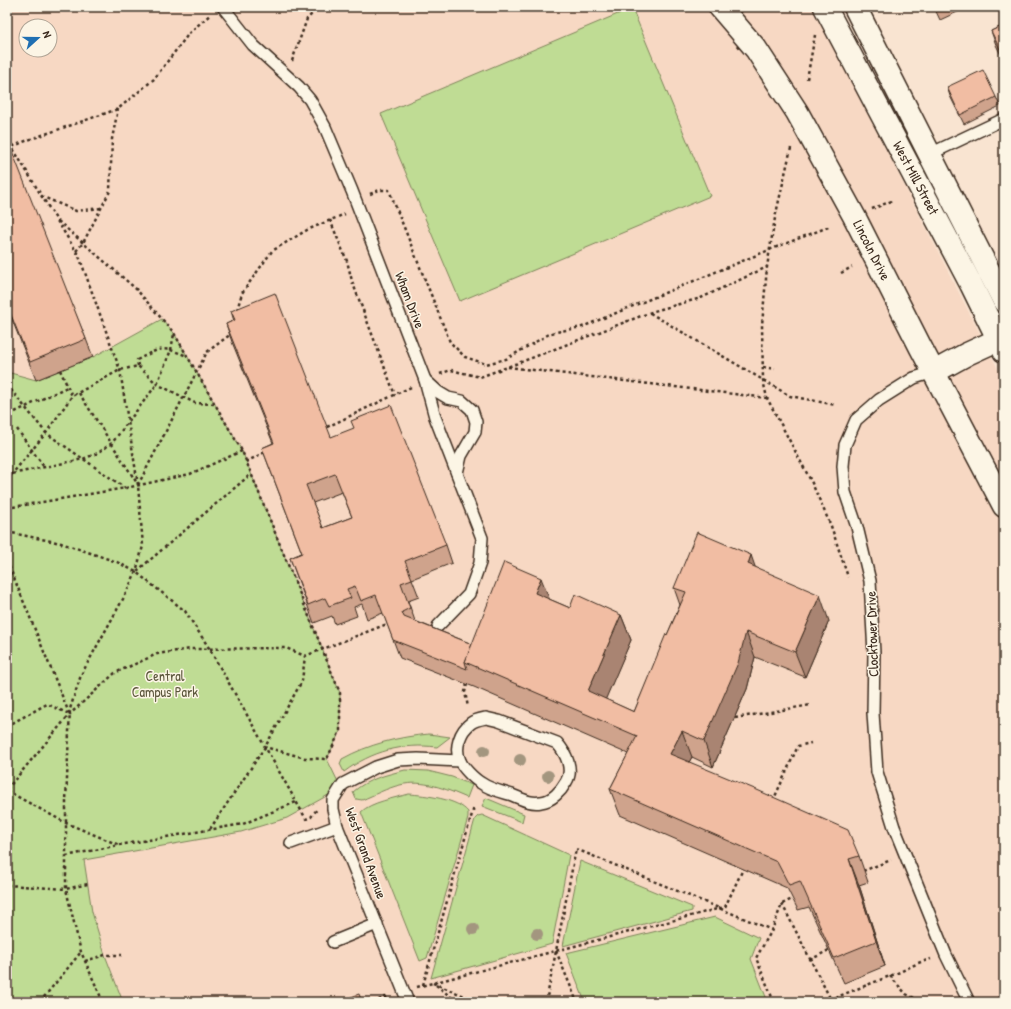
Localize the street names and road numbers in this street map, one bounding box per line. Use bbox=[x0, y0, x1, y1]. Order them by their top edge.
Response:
street label: West Mill Street bbox=[889, 138, 944, 218]
street label: Lincoln Drive bbox=[849, 216, 896, 284]
street label: Wham Drive bbox=[391, 269, 430, 331]
street label: Clocktower Drive bbox=[860, 590, 882, 677]
street label: West Grand Avenue bbox=[341, 805, 392, 901]

